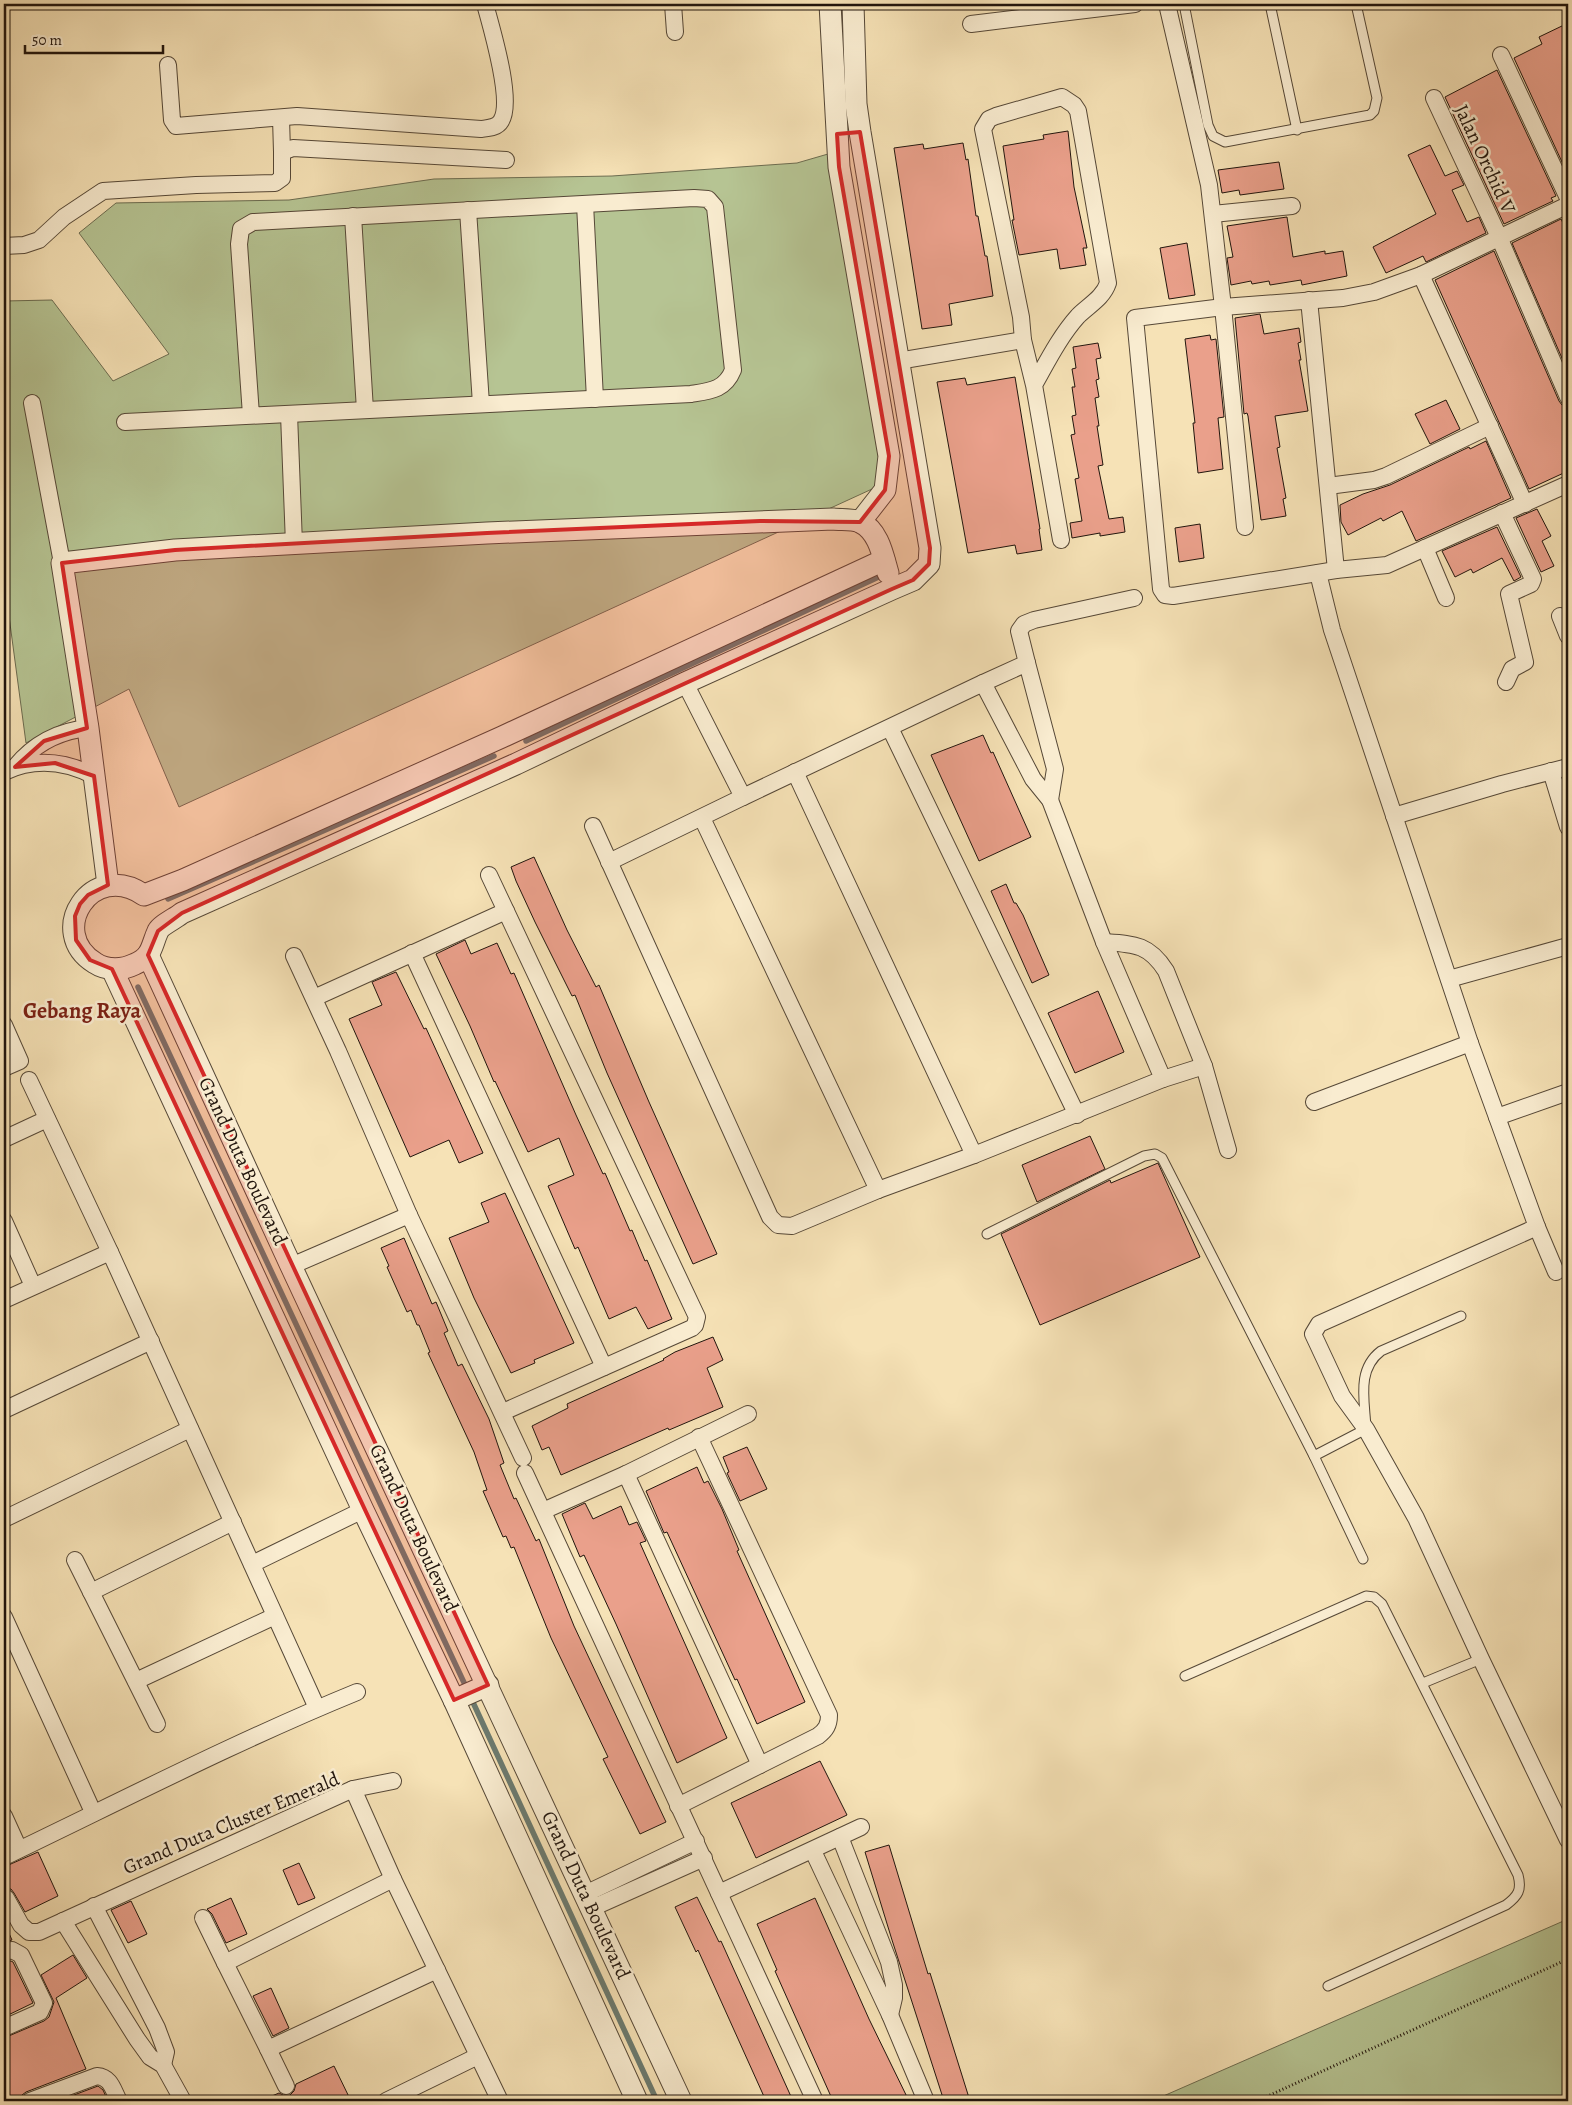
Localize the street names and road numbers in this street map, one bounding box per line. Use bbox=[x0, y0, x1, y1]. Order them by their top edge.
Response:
street label: Jalan Orchid V bbox=[1448, 100, 1522, 219]
street label: Grand Duta Boulevard bbox=[192, 1073, 294, 1250]
street label: Grand Duta Boulevard bbox=[363, 1440, 465, 1617]
street label: Grand Duta Cluster Emerald bbox=[119, 1765, 344, 1881]
street label: Grand Duta Boulevard bbox=[535, 1807, 637, 1984]

